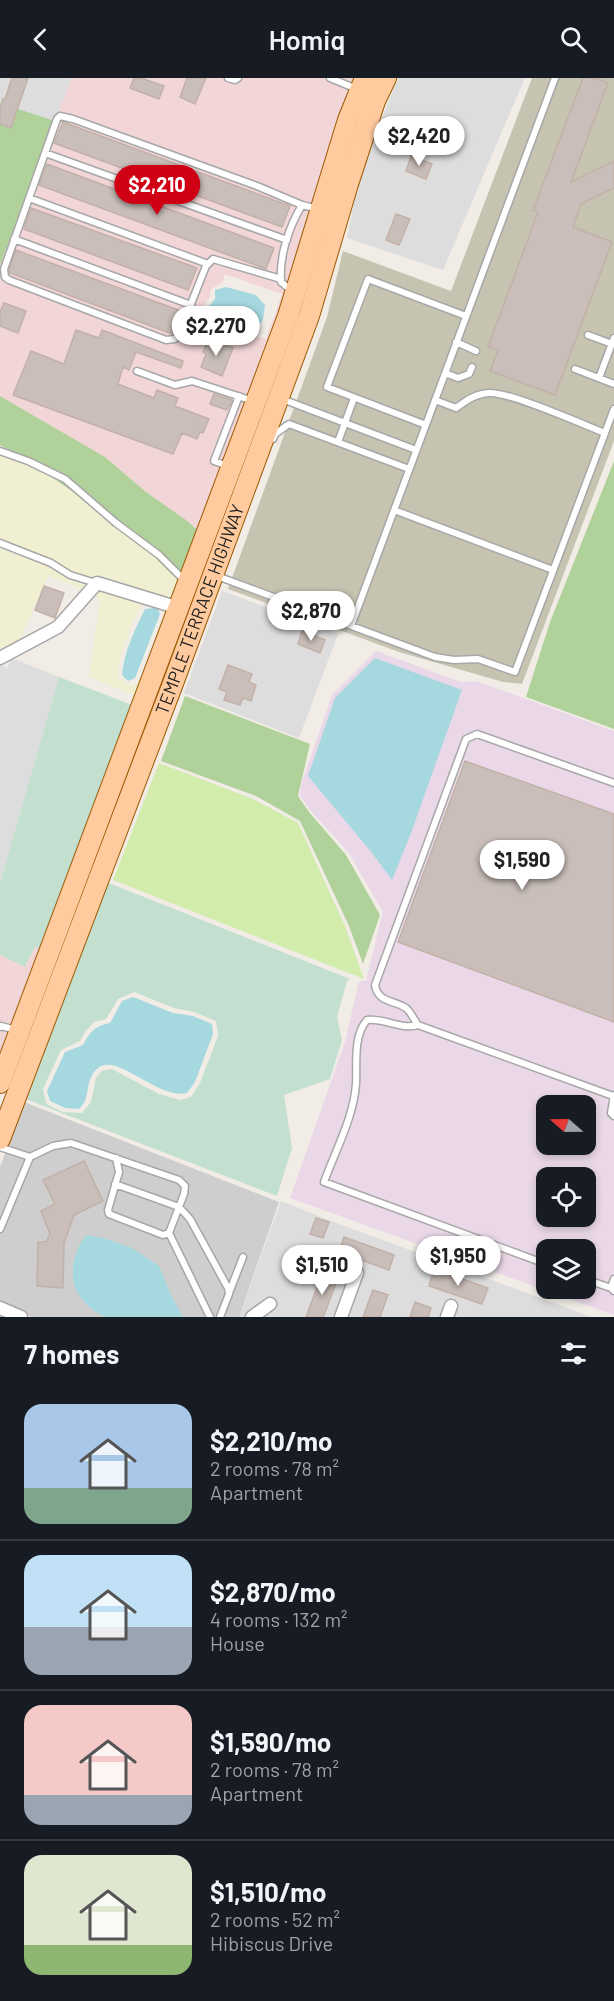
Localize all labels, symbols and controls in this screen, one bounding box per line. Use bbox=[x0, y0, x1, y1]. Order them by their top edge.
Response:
icon: back bbox=[24, 23, 57, 56]
text: Homiq bbox=[269, 23, 345, 55]
icon: search bbox=[557, 23, 590, 56]
pin: $2,420 bbox=[370, 116, 468, 167]
text: $2,420 bbox=[388, 123, 450, 147]
pin: $2,210 bbox=[108, 165, 206, 216]
text: $2,210 bbox=[128, 172, 186, 196]
pin: $2,270 bbox=[167, 306, 265, 357]
text: $2,270 bbox=[186, 313, 246, 337]
street label: TEMPLE TERRACE HIGHWAY bbox=[150, 501, 248, 718]
pin: $2,870 bbox=[262, 591, 360, 642]
text: $2,870 bbox=[281, 598, 341, 622]
pin: $1,590 bbox=[473, 840, 571, 891]
text: $1,590 bbox=[494, 847, 550, 871]
north arrow bbox=[536, 1095, 596, 1155]
map controls bbox=[536, 1095, 596, 1299]
button: locate bbox=[536, 1167, 596, 1227]
pin: $1,950 bbox=[409, 1236, 507, 1287]
button: layers bbox=[536, 1239, 596, 1299]
text: $1,950 bbox=[430, 1243, 486, 1267]
pin: $1,510 bbox=[273, 1245, 371, 1296]
text: $1,510 bbox=[296, 1252, 348, 1276]
icon: filters bbox=[557, 1337, 590, 1370]
text: 7 homes bbox=[24, 1338, 119, 1369]
text: $2,210/mo bbox=[210, 1425, 332, 1456]
icon: home bbox=[72, 1428, 144, 1500]
text: 2 rooms · 78 m² bbox=[210, 1456, 339, 1480]
text: Apartment bbox=[210, 1480, 303, 1504]
text: $2,870/mo bbox=[210, 1576, 336, 1607]
icon: home bbox=[72, 1579, 144, 1651]
text: 4 rooms · 132 m² bbox=[210, 1607, 347, 1631]
text: House bbox=[210, 1631, 265, 1655]
text: $1,590/mo bbox=[210, 1726, 331, 1757]
icon: home bbox=[72, 1729, 144, 1801]
text: 2 rooms · 78 m² bbox=[210, 1757, 339, 1781]
text: Apartment bbox=[210, 1781, 303, 1805]
text: $1,510/mo bbox=[210, 1876, 326, 1907]
icon: home bbox=[72, 1879, 144, 1951]
text: 2 rooms · 52 m² bbox=[210, 1907, 340, 1931]
text: Hibiscus Drive bbox=[210, 1931, 333, 1955]

